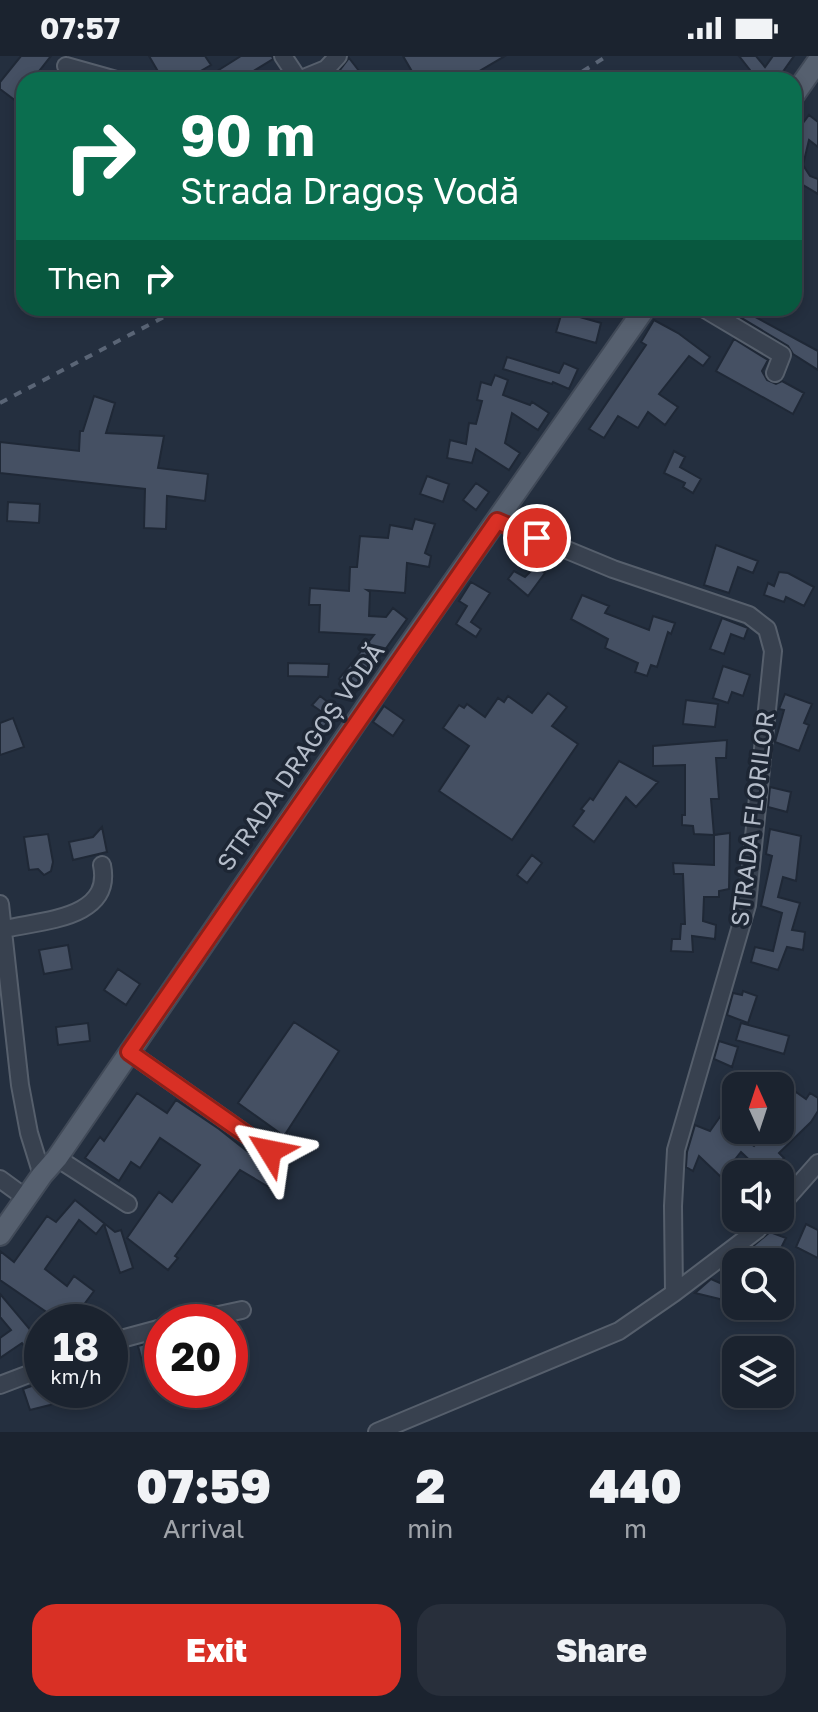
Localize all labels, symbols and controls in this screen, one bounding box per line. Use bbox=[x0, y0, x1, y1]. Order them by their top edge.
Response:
text: 07:57 bbox=[40, 10, 120, 46]
text: 90 m bbox=[180, 101, 315, 168]
icon: right bbox=[48, 104, 152, 208]
text: Strada Dragoș Vodă bbox=[180, 169, 519, 212]
icon: right bbox=[137, 256, 181, 300]
text: Then bbox=[48, 260, 121, 296]
pin bbox=[503, 504, 571, 572]
icon: arrive bbox=[515, 516, 559, 560]
street label: STRADA DRAGOȘ VODĂ bbox=[210, 637, 390, 876]
street label: STRADA FLORILOR bbox=[724, 710, 779, 928]
north arrow bbox=[722, 1072, 794, 1144]
map controls bbox=[722, 1072, 794, 1408]
position arrow bbox=[228, 1109, 312, 1193]
button: sound bbox=[722, 1160, 794, 1232]
button: search bbox=[722, 1248, 794, 1320]
speed limit sign: 20 bbox=[144, 1304, 248, 1408]
text: 18 bbox=[53, 1322, 99, 1370]
button: layers bbox=[722, 1336, 794, 1408]
text: km/h bbox=[51, 1364, 101, 1388]
text: 07:59 bbox=[136, 1456, 271, 1514]
text: 2 bbox=[415, 1456, 445, 1514]
text: 440 bbox=[589, 1456, 682, 1514]
text: Arrival bbox=[163, 1513, 244, 1544]
text: min bbox=[407, 1513, 453, 1544]
text: m bbox=[624, 1513, 647, 1544]
button: Exit bbox=[32, 1604, 401, 1696]
button: Share bbox=[417, 1604, 786, 1696]

